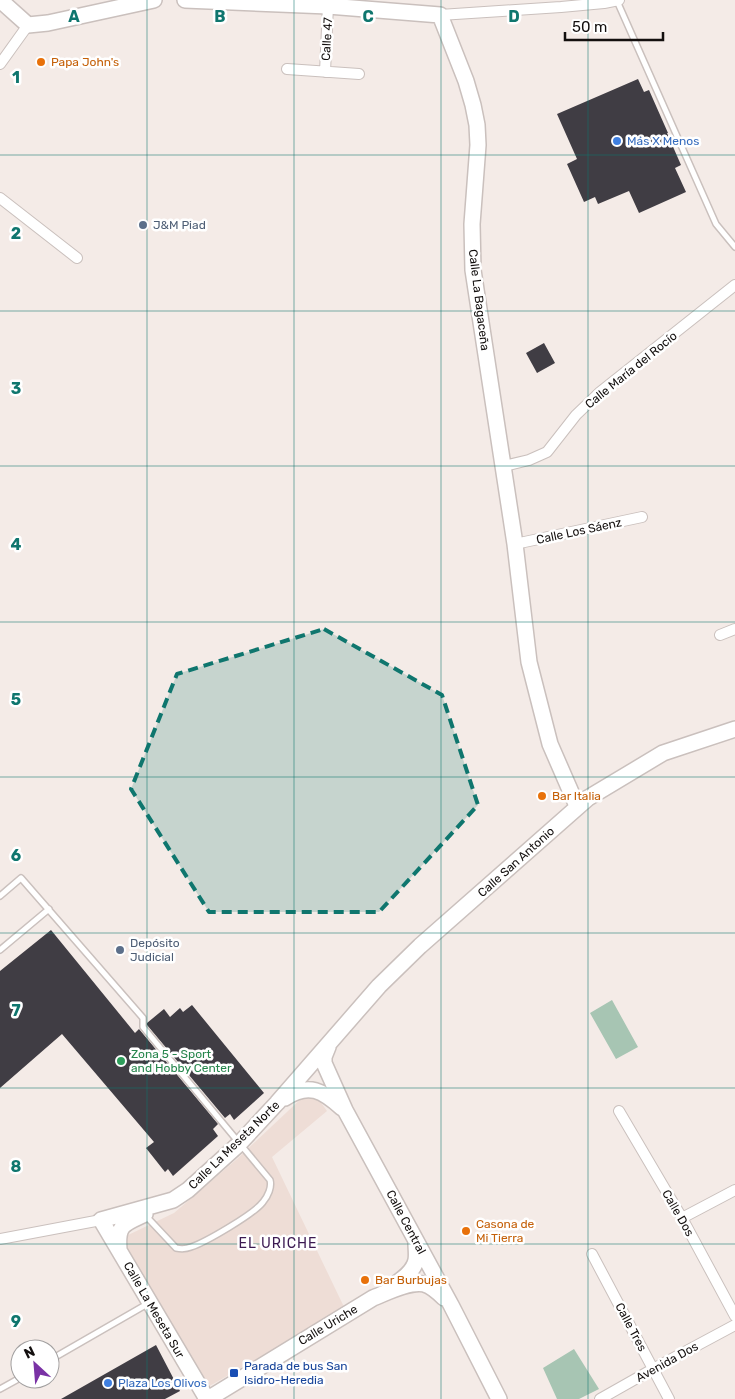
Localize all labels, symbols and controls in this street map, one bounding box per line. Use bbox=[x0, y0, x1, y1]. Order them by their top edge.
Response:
text: A bbox=[68, 7, 80, 26]
text: B bbox=[214, 7, 226, 26]
text: C bbox=[362, 7, 374, 26]
text: D bbox=[508, 7, 520, 26]
scale bar bbox=[565, 10, 662, 42]
street label: Calle 47 bbox=[319, 17, 335, 61]
text: 50 m bbox=[572, 18, 607, 36]
place label: Papa John's bbox=[51, 55, 119, 69]
marker: Papa John's bbox=[35, 56, 47, 68]
text: 1 bbox=[12, 68, 20, 87]
place label: Más X Menos bbox=[627, 134, 699, 148]
marker: Más X Menos bbox=[611, 135, 623, 147]
place label: J&M Piad bbox=[153, 218, 206, 232]
marker: J&M Piad bbox=[137, 219, 149, 231]
text: 2 bbox=[11, 224, 21, 243]
street label: Calle La Bagaceña bbox=[466, 248, 492, 352]
street label: Calle María del Rocío bbox=[582, 329, 680, 411]
text: 3 bbox=[11, 379, 21, 398]
street label: Calle Los Sáenz bbox=[535, 515, 623, 547]
text: 4 bbox=[11, 535, 22, 554]
text: 5 bbox=[11, 690, 21, 709]
place label: Bar Italia bbox=[552, 789, 601, 803]
marker: Bar Italia bbox=[536, 790, 548, 802]
street label: Calle San Antonio bbox=[475, 824, 557, 900]
text: 6 bbox=[11, 846, 21, 865]
place label: Depósito Judicial bbox=[130, 936, 180, 964]
marker: Depósito Judicial bbox=[114, 944, 126, 956]
text: 7 bbox=[11, 1001, 21, 1020]
place label: Zona 5 - Sport and Hobby Center bbox=[131, 1047, 232, 1075]
marker: Zona 5 - Sport and Hobby Center bbox=[115, 1055, 127, 1067]
street label: Calle La Meseta Norte bbox=[186, 1098, 283, 1192]
text: 8 bbox=[11, 1157, 22, 1176]
street label: Calle Dos bbox=[659, 1187, 697, 1239]
street label: Calle Central bbox=[383, 1188, 429, 1257]
place label: Casona de Mi Tierra bbox=[476, 1217, 535, 1245]
marker: Casona de Mi Tierra bbox=[460, 1225, 472, 1237]
district label: EL URICHE bbox=[238, 1235, 318, 1252]
street label: Calle La Meseta Sur bbox=[121, 1259, 188, 1361]
place label: Bar Burbujas bbox=[375, 1273, 447, 1287]
marker: Bar Burbujas bbox=[359, 1274, 371, 1286]
street label: Calle Tres bbox=[612, 1300, 650, 1354]
street label: Calle Uriche bbox=[296, 1302, 360, 1348]
text: 9 bbox=[11, 1312, 21, 1331]
north arrow bbox=[10, 1339, 60, 1389]
street label: Avenida Dos bbox=[633, 1339, 701, 1385]
text: N bbox=[21, 1343, 38, 1363]
place label: Parada de bus San Isidro-Heredia bbox=[244, 1359, 348, 1387]
marker: Parada de bus San Isidro-Heredia bbox=[228, 1367, 240, 1379]
place label: Plaza Los Olivos bbox=[118, 1376, 207, 1390]
marker: Plaza Los Olivos bbox=[102, 1377, 114, 1389]

